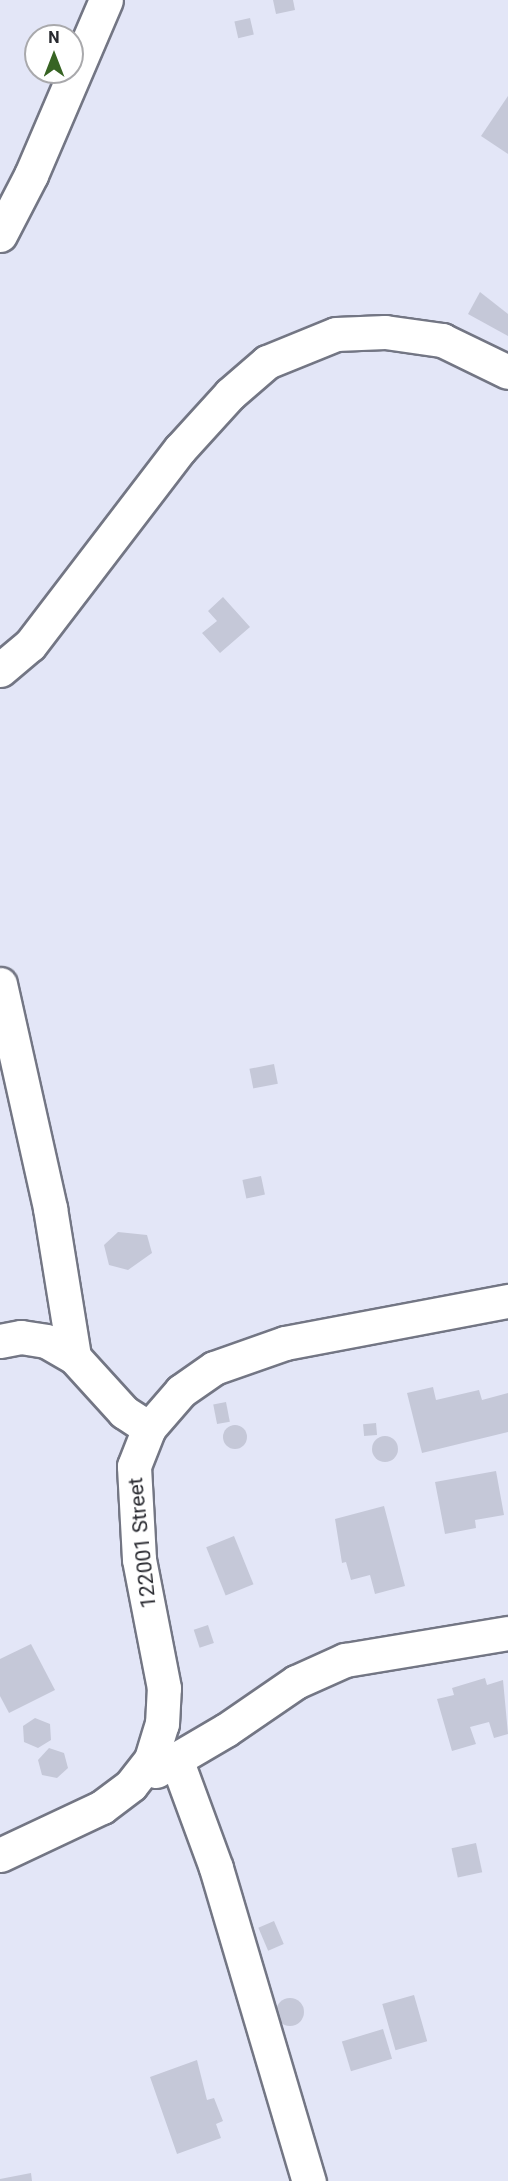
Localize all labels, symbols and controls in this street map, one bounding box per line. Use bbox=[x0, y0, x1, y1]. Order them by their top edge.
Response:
north arrow bbox=[24, 24, 84, 84]
text: N bbox=[48, 28, 60, 47]
street label: 122001 Street bbox=[123, 1476, 161, 1610]

